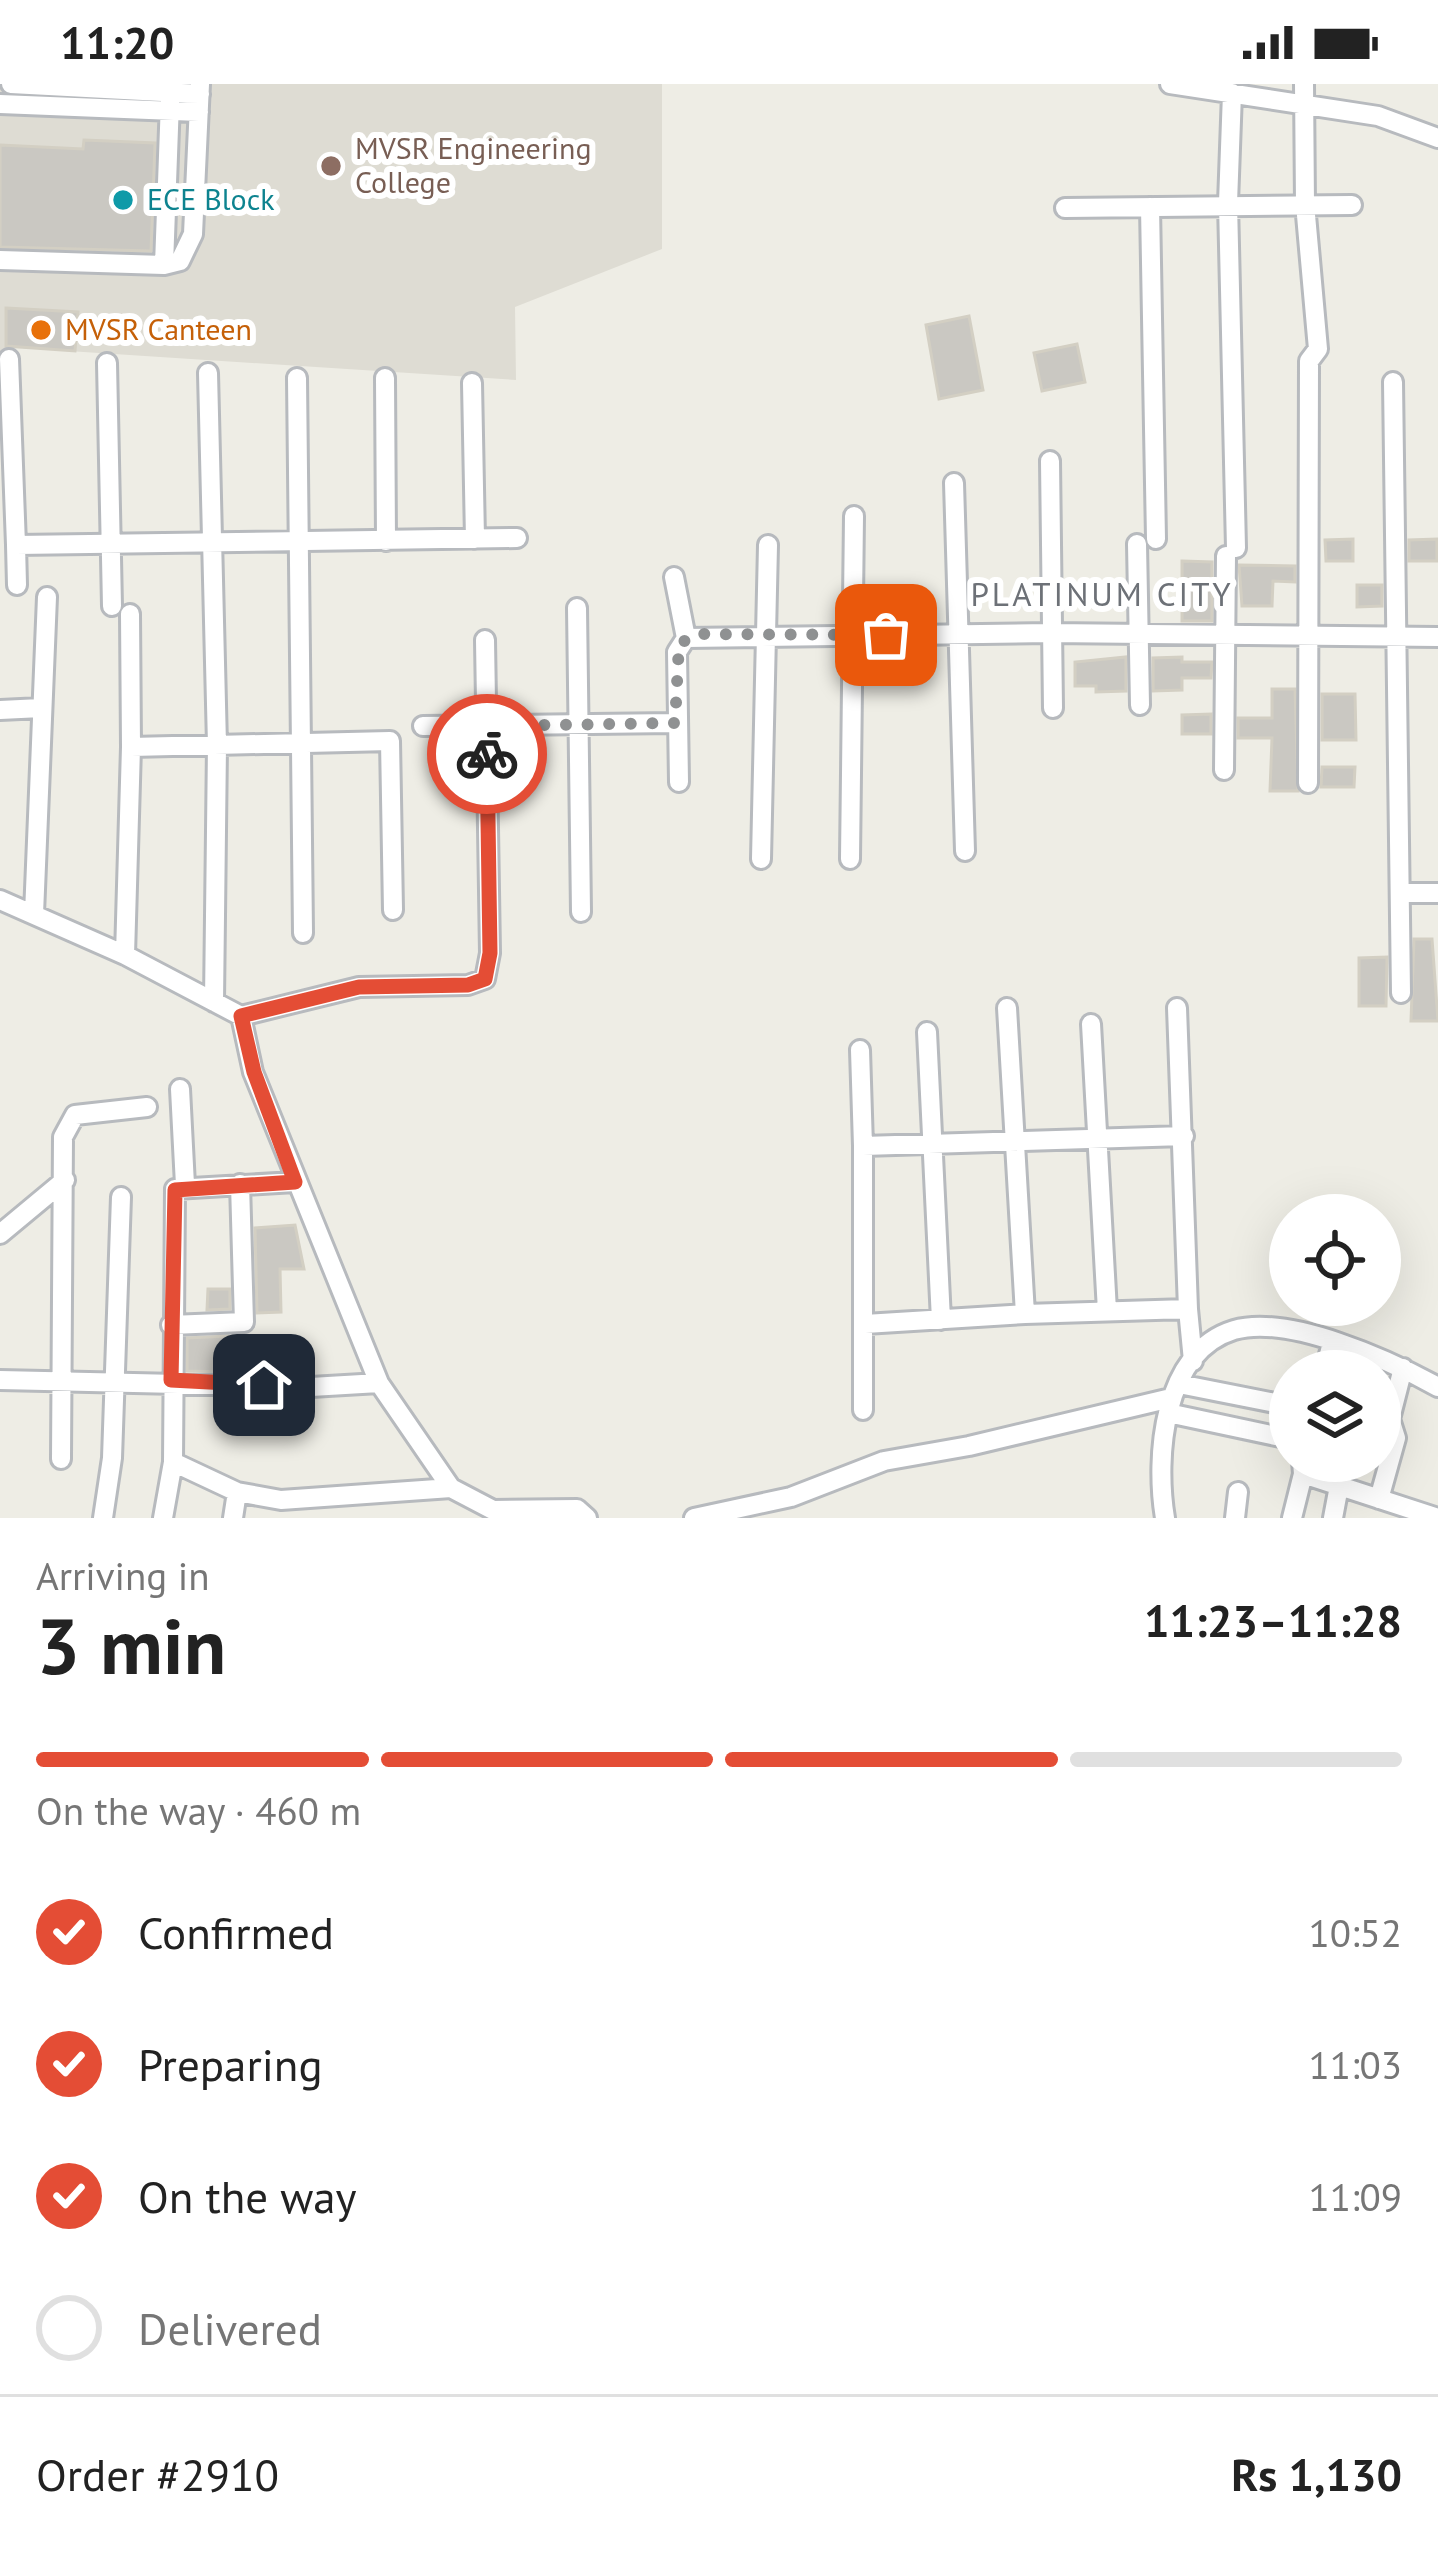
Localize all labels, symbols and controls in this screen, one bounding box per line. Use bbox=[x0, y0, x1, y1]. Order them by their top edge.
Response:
text: 11:20 bbox=[60, 13, 174, 71]
place label: MVSR Engineering College bbox=[355, 128, 592, 201]
marker: MVSR Engineering College bbox=[318, 153, 344, 179]
place label: ECE Block bbox=[147, 179, 275, 218]
marker: ECE Block bbox=[110, 187, 136, 213]
place label: MVSR Canteen bbox=[65, 309, 252, 348]
marker: MVSR Canteen bbox=[28, 317, 54, 343]
district label: PLATINUM CITY bbox=[970, 572, 1234, 615]
pin bbox=[835, 584, 937, 686]
icon: bag bbox=[853, 602, 919, 668]
courier bbox=[427, 694, 547, 814]
icon: bike bbox=[454, 721, 520, 787]
map controls bbox=[1269, 1194, 1401, 1482]
button: locate bbox=[1269, 1194, 1401, 1326]
pin bbox=[213, 1334, 315, 1436]
button: layers bbox=[1269, 1350, 1401, 1482]
icon: home bbox=[231, 1352, 297, 1418]
text: Arriving in bbox=[36, 1550, 210, 1601]
text: 11:23–11:28 bbox=[1144, 1591, 1402, 1649]
text: 3 min bbox=[36, 1595, 226, 1696]
text: On the way · 460 m bbox=[36, 1785, 361, 1836]
icon: check bbox=[36, 1899, 102, 1965]
text: Confirmed bbox=[138, 1903, 334, 1961]
text: 10:52 bbox=[1308, 1907, 1402, 1958]
icon: check bbox=[36, 2031, 102, 2097]
text: Preparing bbox=[138, 2035, 323, 2093]
text: 11:03 bbox=[1308, 2039, 1402, 2090]
icon: check bbox=[36, 2163, 102, 2229]
text: On the way bbox=[138, 2167, 357, 2225]
text: 11:09 bbox=[1308, 2171, 1402, 2222]
text: Delivered bbox=[138, 2299, 322, 2357]
text: Order #2910 bbox=[36, 2445, 279, 2503]
text: Rs 1,130 bbox=[1231, 2445, 1402, 2503]

